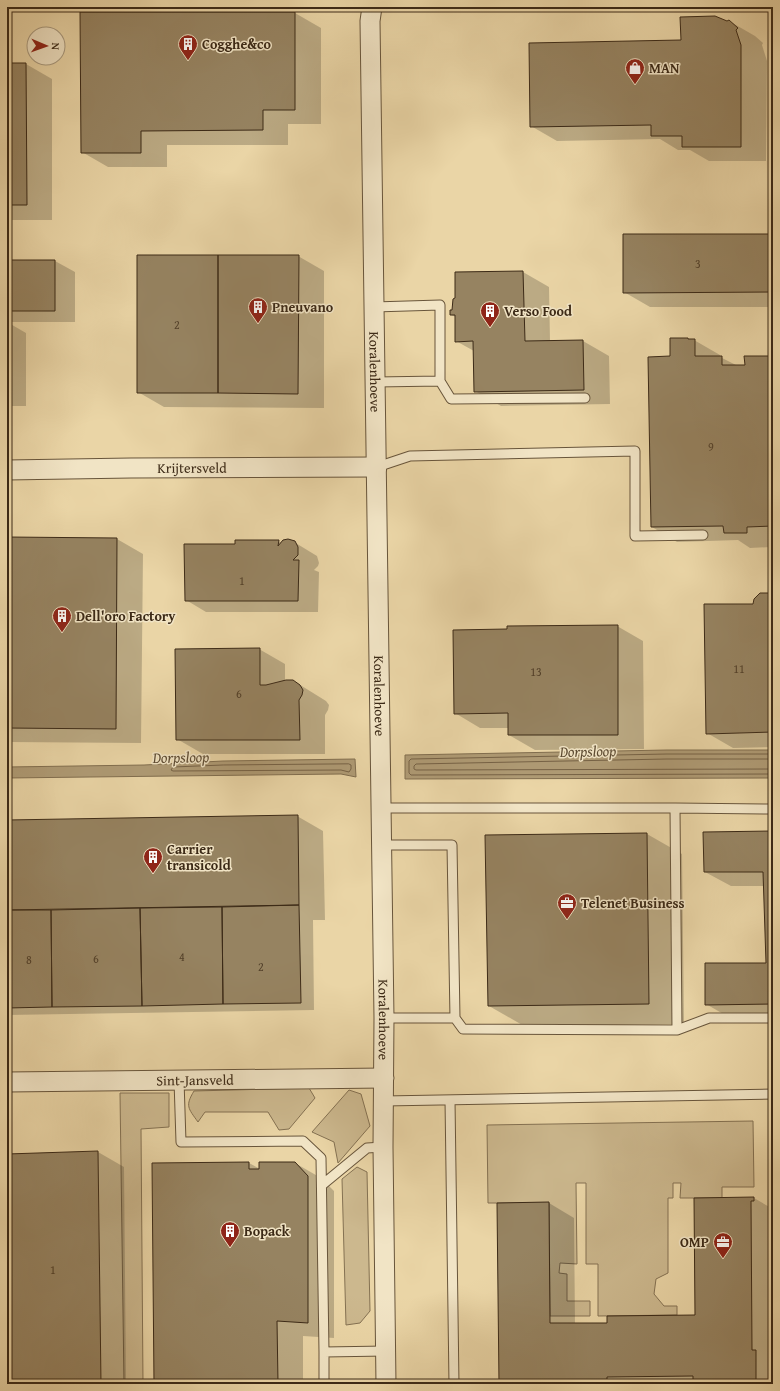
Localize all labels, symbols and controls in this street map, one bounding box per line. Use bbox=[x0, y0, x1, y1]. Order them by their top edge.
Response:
north arrow bbox=[26, 26, 66, 66]
building icon: Cogghe&co bbox=[177, 33, 199, 61]
place label: Cogghe&co bbox=[202, 34, 272, 54]
text: N bbox=[48, 42, 64, 51]
shop icon: MAN bbox=[624, 57, 646, 85]
place label: MAN bbox=[649, 58, 680, 78]
house number: 3 bbox=[695, 255, 701, 272]
building icon: Pneuvano bbox=[247, 296, 269, 324]
place label: Pneuvano bbox=[272, 297, 334, 317]
building icon: Verso Food bbox=[479, 300, 501, 328]
place label: Verso Food bbox=[504, 301, 572, 321]
house number: 2 bbox=[174, 316, 180, 333]
street label: Koralenhoeve bbox=[364, 331, 385, 413]
house number: 9 bbox=[708, 438, 714, 455]
street label: Krijtersveld bbox=[157, 458, 227, 478]
house number: 1 bbox=[239, 572, 245, 589]
building icon: Dell'oro Factory bbox=[51, 605, 73, 633]
place label: Dell'oro Factory bbox=[76, 606, 176, 626]
street label: Koralenhoeve bbox=[369, 655, 390, 737]
house number: 11 bbox=[733, 660, 745, 677]
house number: 13 bbox=[530, 663, 542, 680]
house number: 6 bbox=[236, 685, 242, 702]
water label: Dorpsloop bbox=[558, 740, 617, 762]
water label: Dorpsloop bbox=[151, 746, 210, 768]
place label: Carrier transicold bbox=[167, 839, 231, 875]
building icon: Carrier transicold bbox=[142, 846, 164, 874]
office icon: Telenet Business bbox=[556, 892, 578, 920]
place label: Telenet Business bbox=[581, 893, 685, 913]
house number: 4 bbox=[179, 948, 185, 965]
house number: 6 bbox=[93, 950, 99, 967]
house number: 8 bbox=[26, 951, 32, 968]
house number: 2 bbox=[258, 958, 264, 975]
street label: Koralenhoeve bbox=[373, 979, 394, 1061]
street label: Sint-Jansveld bbox=[156, 1070, 234, 1090]
building icon: Bopack bbox=[219, 1220, 241, 1248]
place label: Bopack bbox=[244, 1221, 290, 1241]
office icon: OMP bbox=[712, 1231, 734, 1259]
place label: OMP bbox=[680, 1232, 709, 1252]
house number: 1 bbox=[50, 1261, 56, 1278]

